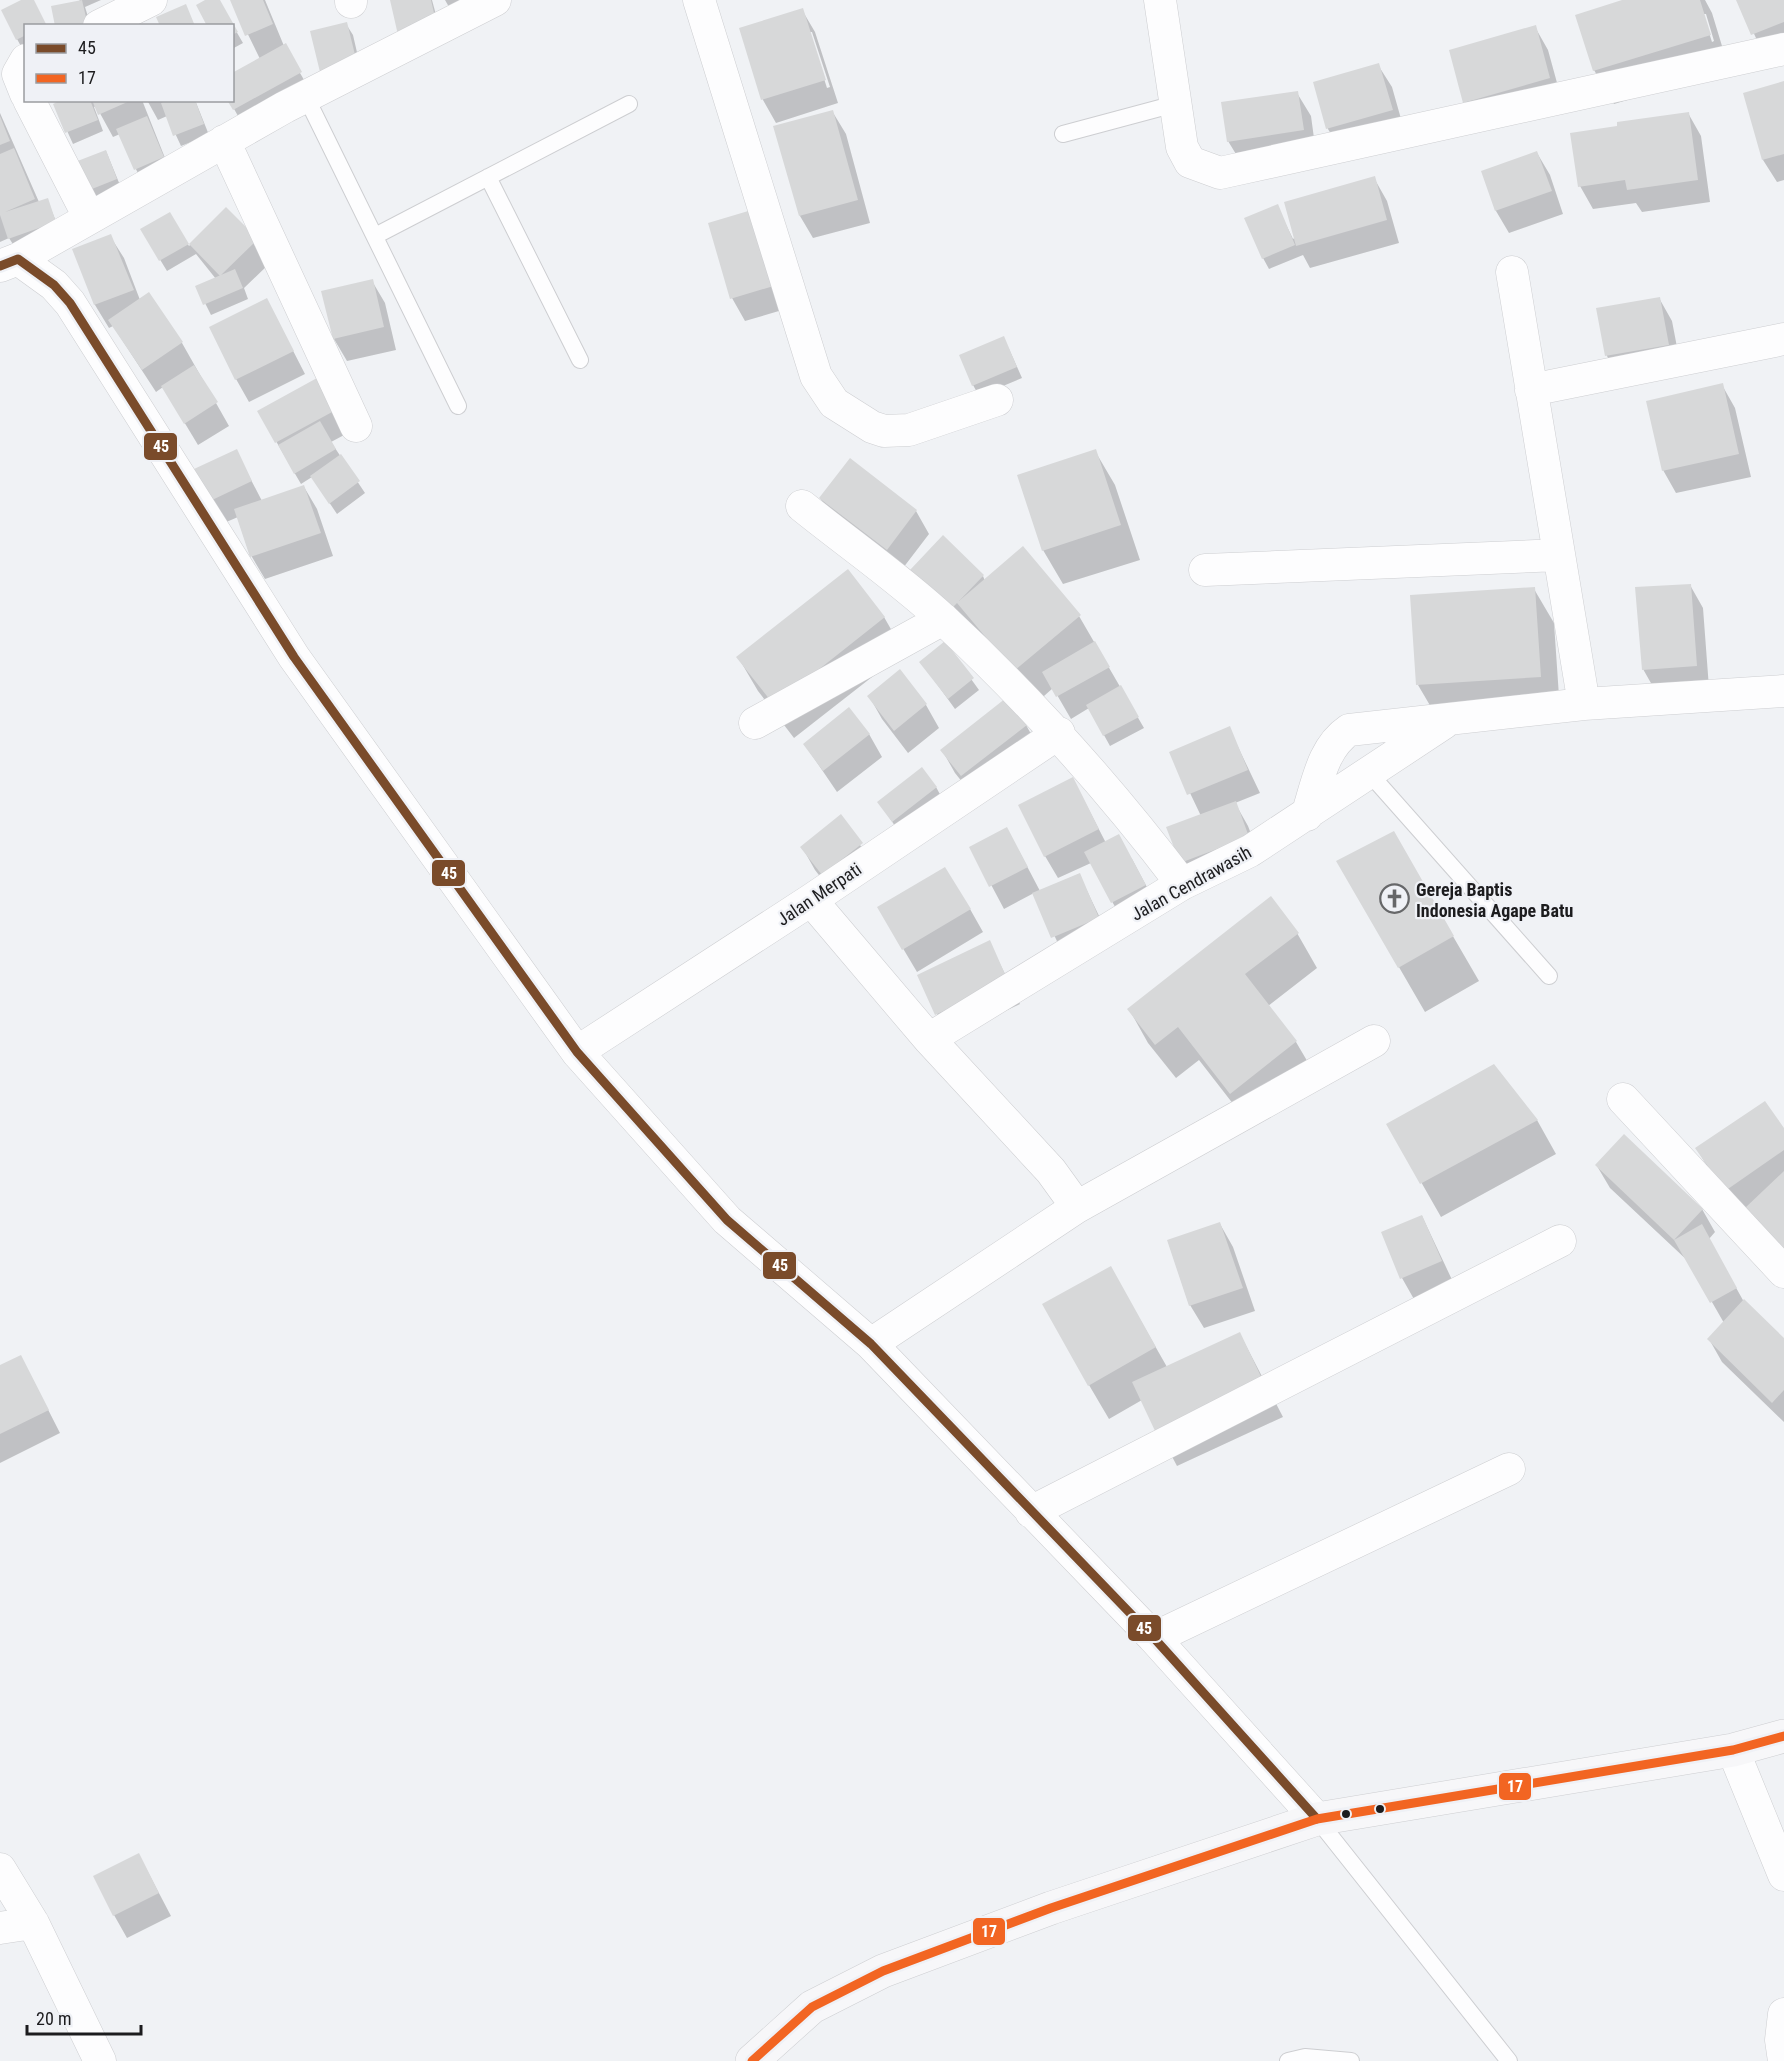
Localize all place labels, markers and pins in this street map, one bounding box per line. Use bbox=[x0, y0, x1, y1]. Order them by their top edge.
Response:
place label: Gereja Baptis Indonesia Agape Batu bbox=[1416, 879, 1573, 921]
church icon: Gereja Baptis Indonesia Agape Batu bbox=[1379, 883, 1411, 915]
unlabelled marker bbox=[1374, 1803, 1386, 1815]
unlabelled marker bbox=[1340, 1808, 1352, 1820]

